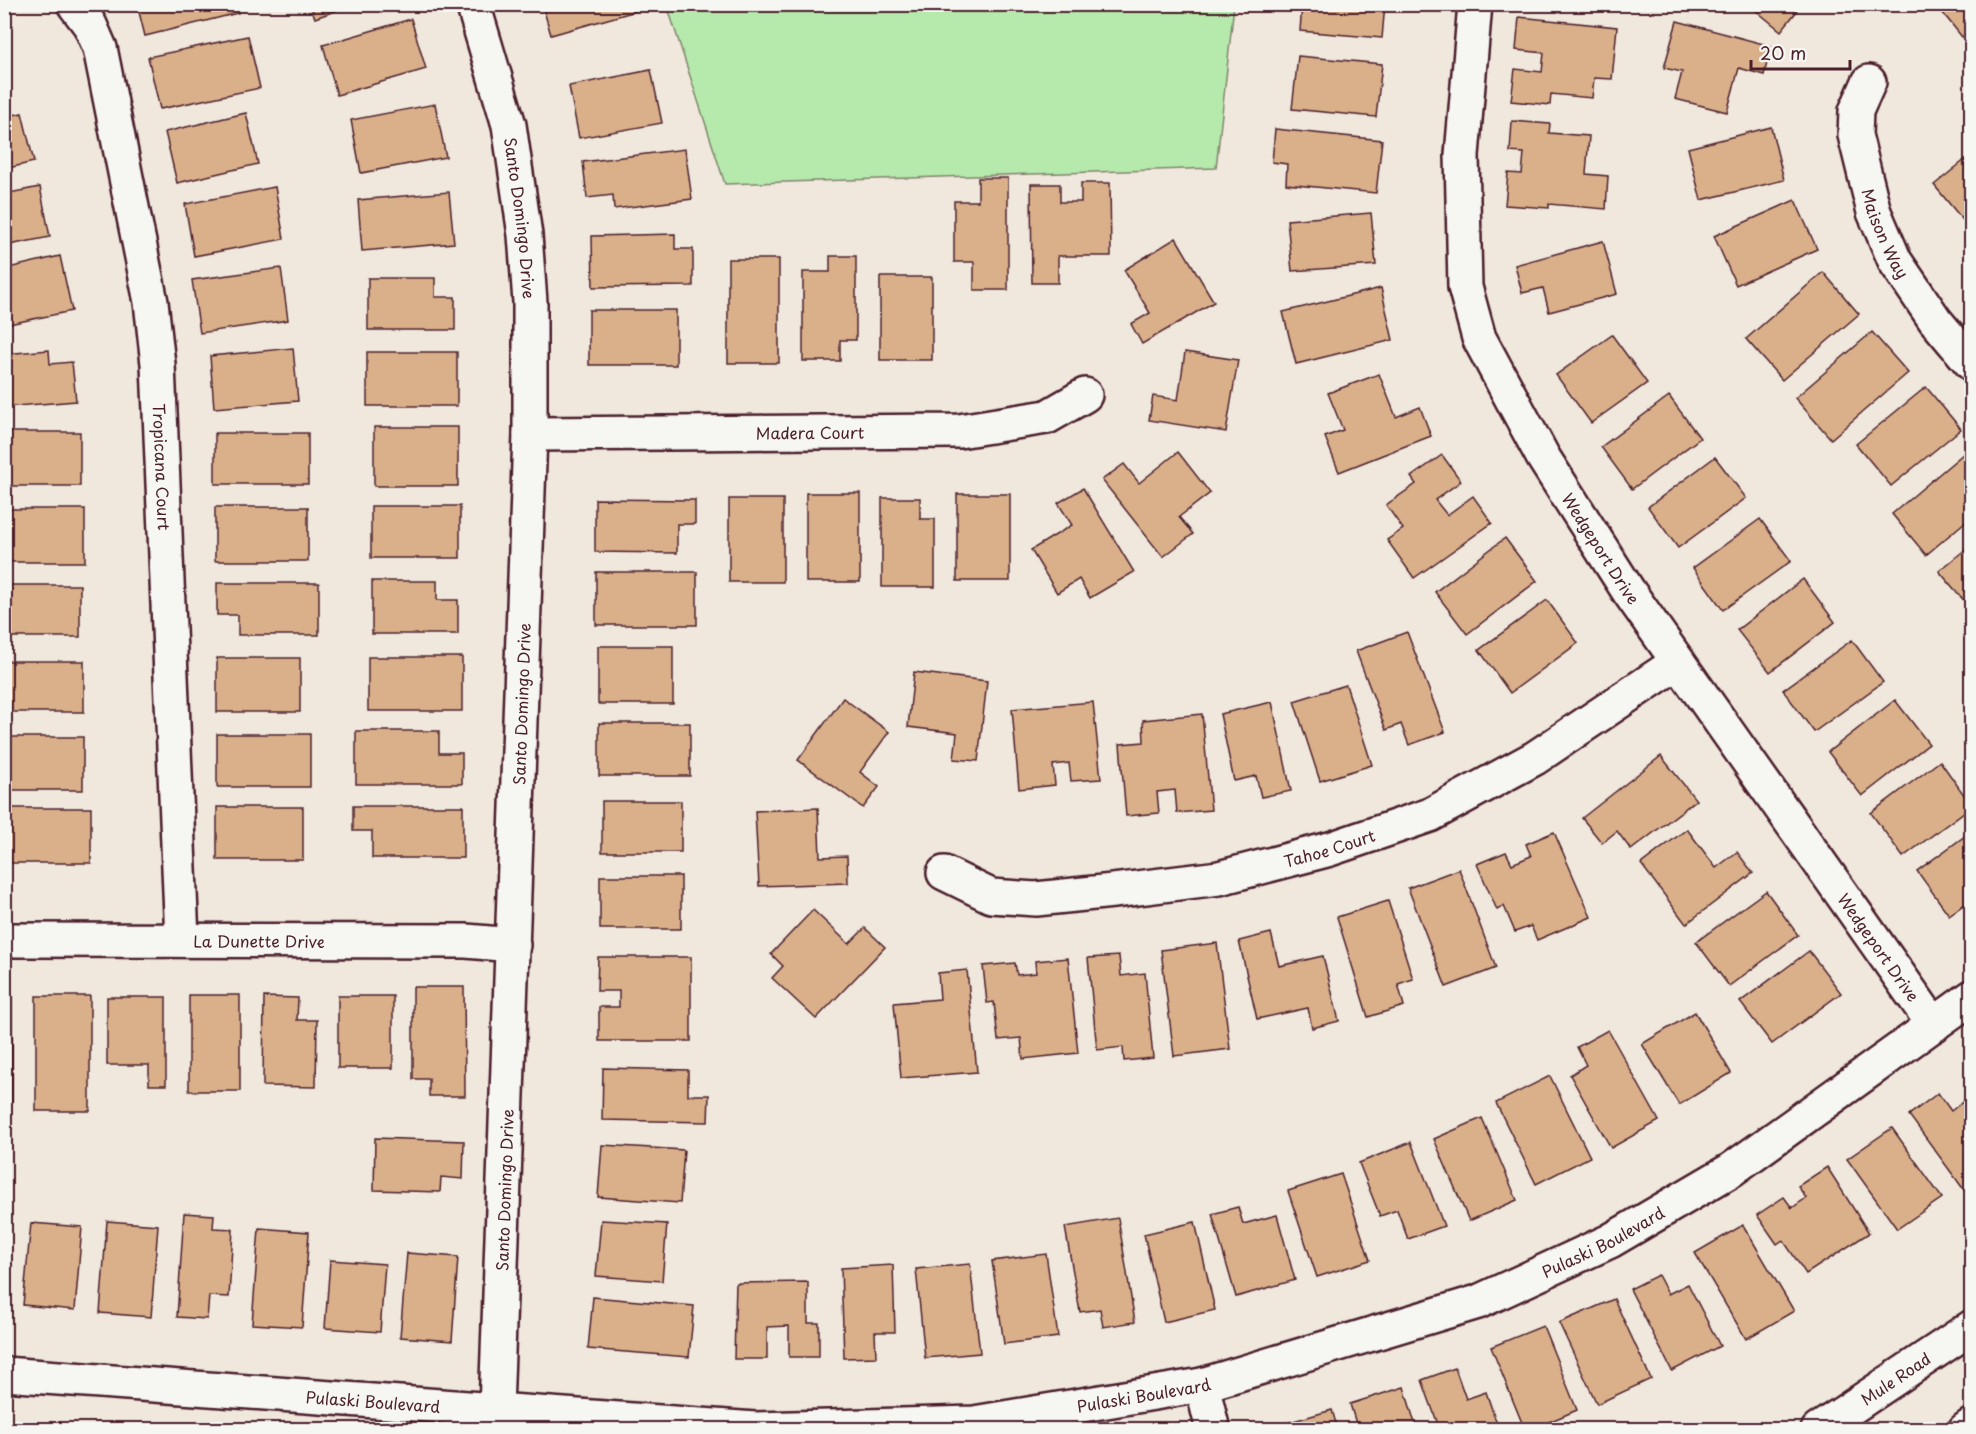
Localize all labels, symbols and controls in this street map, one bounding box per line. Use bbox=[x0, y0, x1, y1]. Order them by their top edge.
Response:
scale bar bbox=[1751, 33, 1850, 71]
text: 20 m bbox=[1760, 39, 1806, 66]
street label: Santo Domingo Drive bbox=[499, 136, 542, 299]
street label: Maison Way bbox=[1857, 186, 1915, 283]
street label: Tropicana Court bbox=[148, 403, 177, 531]
street label: Madera Court bbox=[756, 420, 865, 444]
street label: Wedgeport Drive bbox=[1557, 488, 1646, 609]
street label: Santo Domingo Drive bbox=[506, 623, 536, 785]
street label: Tahoe Court bbox=[1281, 822, 1379, 873]
street label: Wedgeport Drive bbox=[1833, 888, 1926, 1006]
street label: La Dunette Drive bbox=[193, 928, 325, 953]
street label: Santo Domingo Drive bbox=[489, 1109, 519, 1271]
street label: Pulaski Boulevard bbox=[1537, 1200, 1669, 1283]
street label: Mule Road bbox=[1855, 1346, 1935, 1410]
street label: Pulaski Boulevard bbox=[1075, 1371, 1214, 1418]
street label: Pulaski Boulevard bbox=[305, 1384, 441, 1418]

